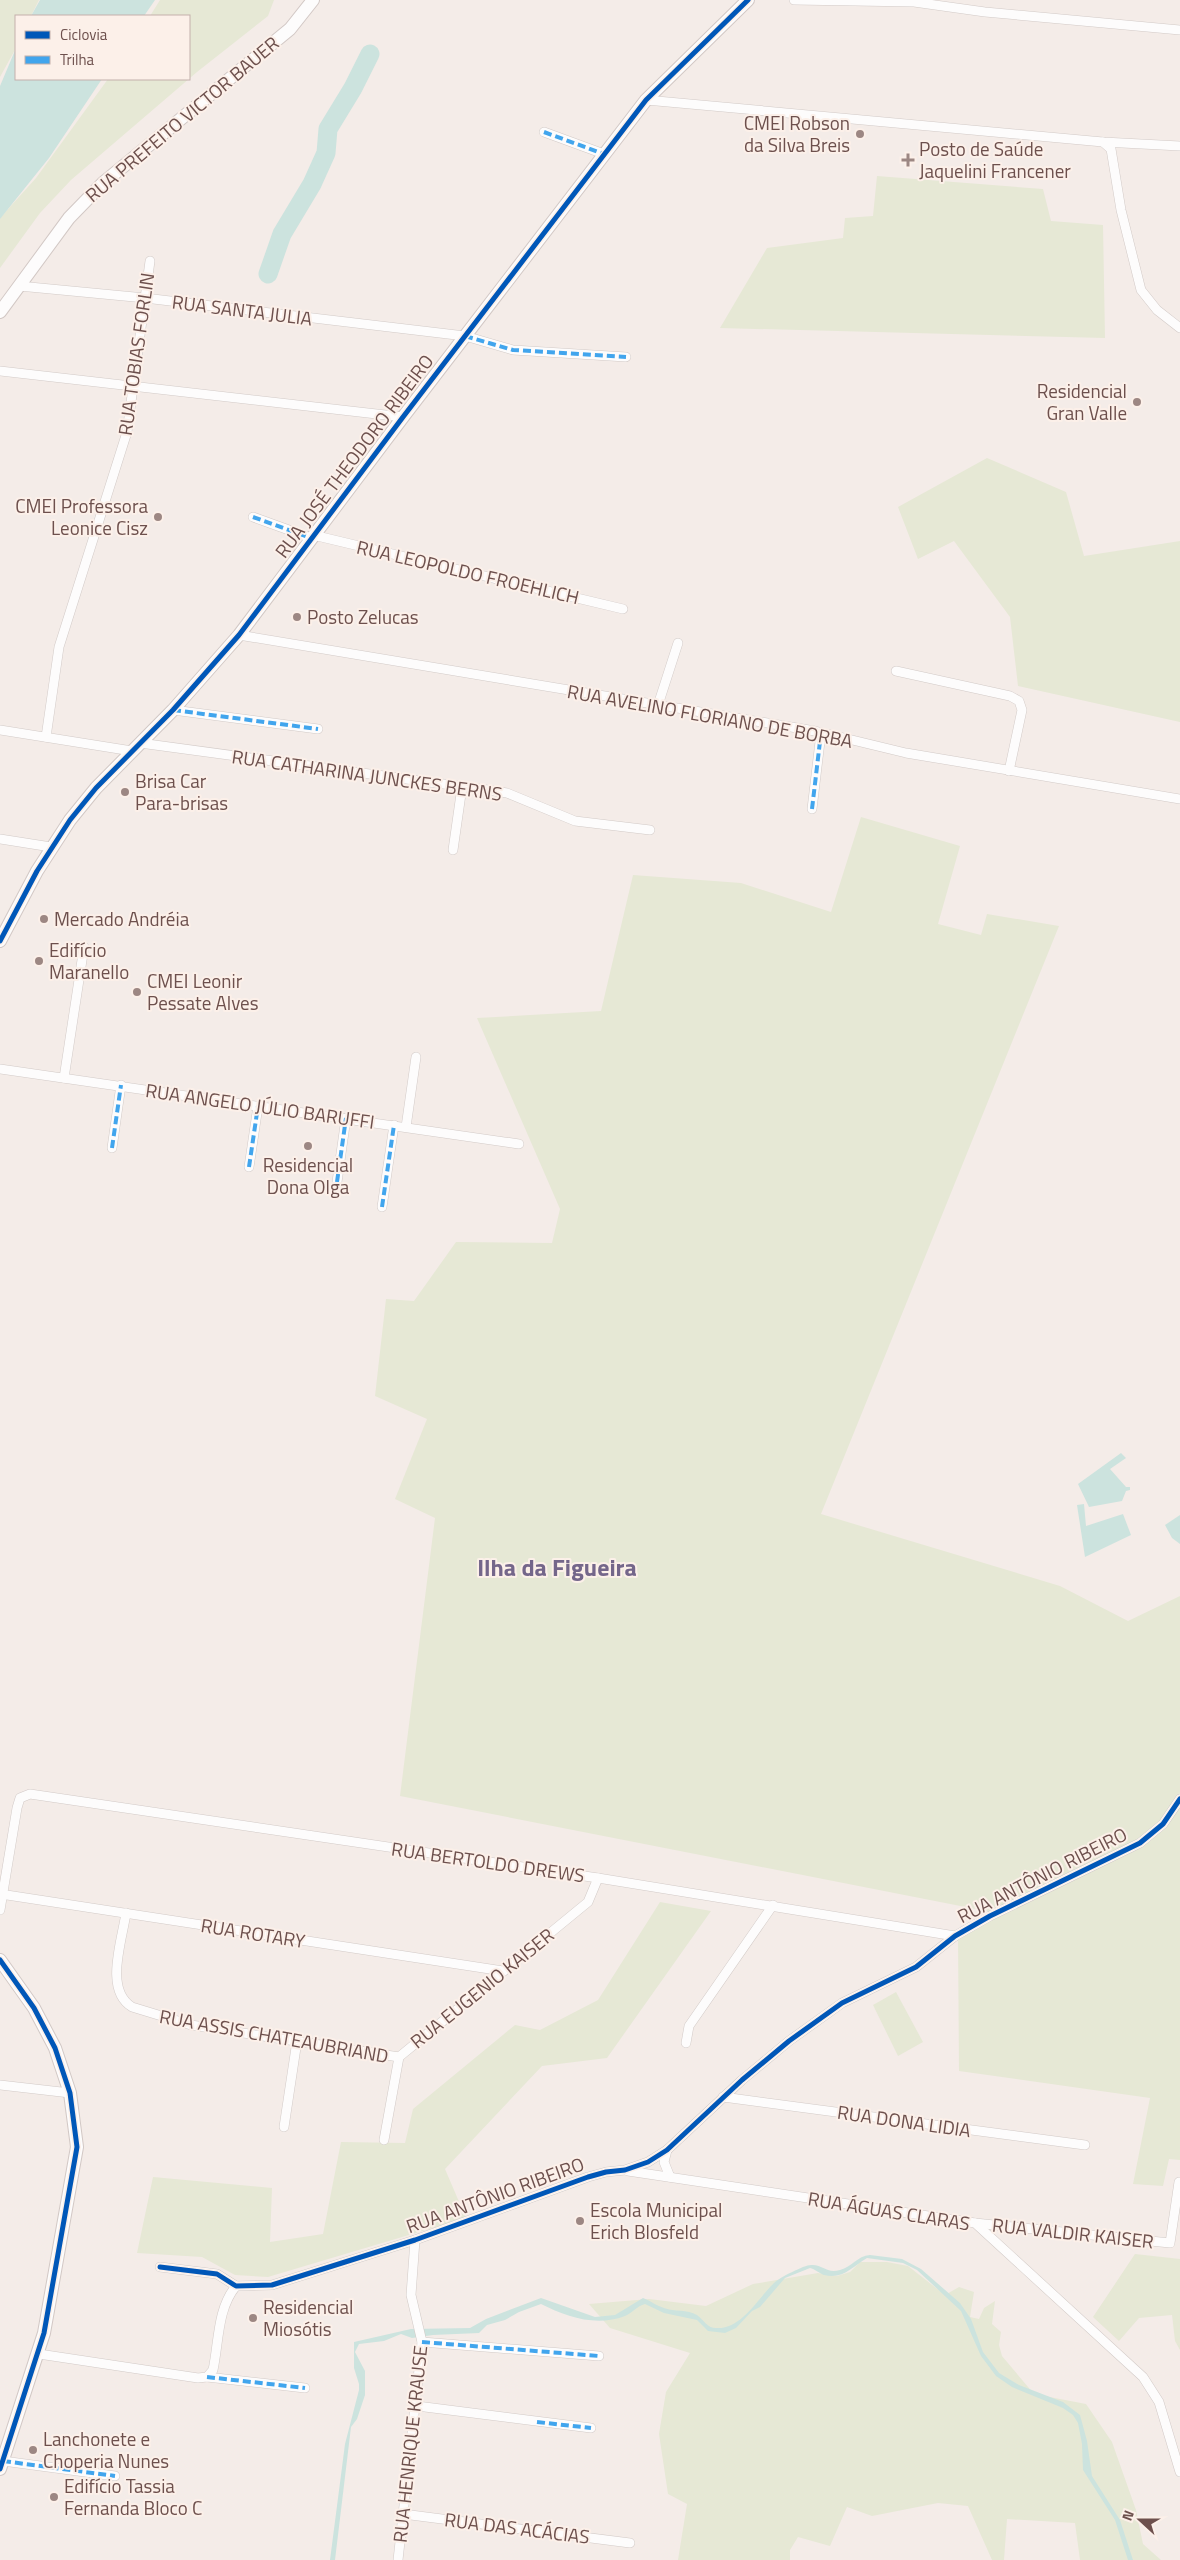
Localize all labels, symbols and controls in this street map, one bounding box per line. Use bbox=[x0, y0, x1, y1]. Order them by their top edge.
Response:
legend bbox=[15, 15, 190, 80]
text: Ciclovia bbox=[60, 23, 108, 46]
street label: RUA PREFEITO VICTOR BAUER bbox=[78, 29, 285, 209]
text: Trilha bbox=[60, 48, 95, 71]
place label: CMEI Robson da Silva Breis bbox=[744, 108, 850, 159]
marker: CMEI Robson da Silva Breis bbox=[854, 128, 866, 140]
place label: Posto de Saúde Jaquelini Francener bbox=[919, 134, 1071, 185]
marker: Posto de Saúde Jaquelini Francener bbox=[901, 153, 915, 167]
street label: RUA TOBIAS FORLIN bbox=[110, 271, 161, 437]
street label: RUA SANTA JULIA bbox=[170, 287, 314, 332]
street label: RUA JOSÉ THEODORO RIBEIRO bbox=[267, 348, 440, 564]
place label: Residencial Gran Valle bbox=[1037, 376, 1127, 427]
marker: Residencial Gran Valle bbox=[1131, 396, 1143, 408]
place label: CMEI Professora Leonice Cisz bbox=[15, 491, 148, 542]
marker: CMEI Professora Leonice Cisz bbox=[152, 511, 164, 523]
street label: RUA LEOPOLDO FROEHLICH bbox=[354, 532, 582, 611]
place label: Posto Zelucas bbox=[307, 602, 419, 631]
marker: Posto Zelucas bbox=[291, 611, 303, 623]
street label: RUA AVELINO FLORIANO DE BORBA bbox=[565, 676, 855, 755]
street label: RUA CATHARINA JUNCKES BERNS bbox=[230, 741, 504, 808]
place label: Brisa Car Para-brisas bbox=[135, 766, 228, 817]
marker: Brisa Car Para-brisas bbox=[119, 786, 131, 798]
place label: Mercado Andréia bbox=[54, 904, 190, 933]
marker: Mercado Andréia bbox=[38, 913, 50, 925]
place label: Edifício Maranello bbox=[49, 935, 129, 986]
marker: Edifício Maranello bbox=[33, 955, 45, 967]
place label: CMEI Leonir Pessate Alves bbox=[147, 966, 259, 1017]
marker: CMEI Leonir Pessate Alves bbox=[131, 986, 143, 998]
street label: RUA ANGELO JÚLIO BARUFFI bbox=[144, 1075, 376, 1136]
marker: Residencial Dona Olga bbox=[302, 1140, 314, 1152]
place label: Residencial Dona Olga bbox=[263, 1150, 353, 1201]
district label: Ilha da Figueira bbox=[477, 1549, 637, 1585]
street label: RUA ANTÔNIO RIBEIRO bbox=[952, 1819, 1132, 1930]
street label: RUA BERTOLDO DREWS bbox=[390, 1834, 587, 1889]
street label: RUA ROTARY bbox=[199, 1910, 308, 1955]
street label: RUA EUGENIO KAISER bbox=[403, 1920, 560, 2055]
street label: RUA ASSIS CHATEAUBRIAND bbox=[157, 2001, 391, 2070]
street label: RUA DONA LIDIA bbox=[835, 2097, 973, 2144]
street label: RUA ANTÔNIO RIBEIRO bbox=[402, 2149, 588, 2240]
street label: RUA ÁGUAS CLARAS bbox=[806, 2183, 972, 2238]
place label: Escola Municipal Erich Blosfeld bbox=[590, 2195, 722, 2246]
street label: RUA VALDIR KAISER bbox=[991, 2210, 1155, 2255]
marker: Escola Municipal Erich Blosfeld bbox=[574, 2215, 586, 2227]
place label: Residencial Miosótis bbox=[263, 2292, 353, 2343]
marker: Residencial Miosótis bbox=[247, 2312, 259, 2324]
street label: RUA HENRIQUE KRAUSE bbox=[385, 2344, 434, 2544]
place label: Lanchonete e Choperia Nunes bbox=[43, 2424, 169, 2475]
marker: Lanchonete e Choperia Nunes bbox=[27, 2444, 39, 2456]
place label: Edifício Tassia Fernanda Bloco C bbox=[64, 2471, 202, 2522]
marker: Edifício Tassia Fernanda Bloco C bbox=[48, 2491, 60, 2503]
north arrow bbox=[1115, 2495, 1165, 2545]
street label: RUA DAS ACÁCIAS bbox=[443, 2504, 591, 2551]
text: N bbox=[1116, 2507, 1139, 2523]

